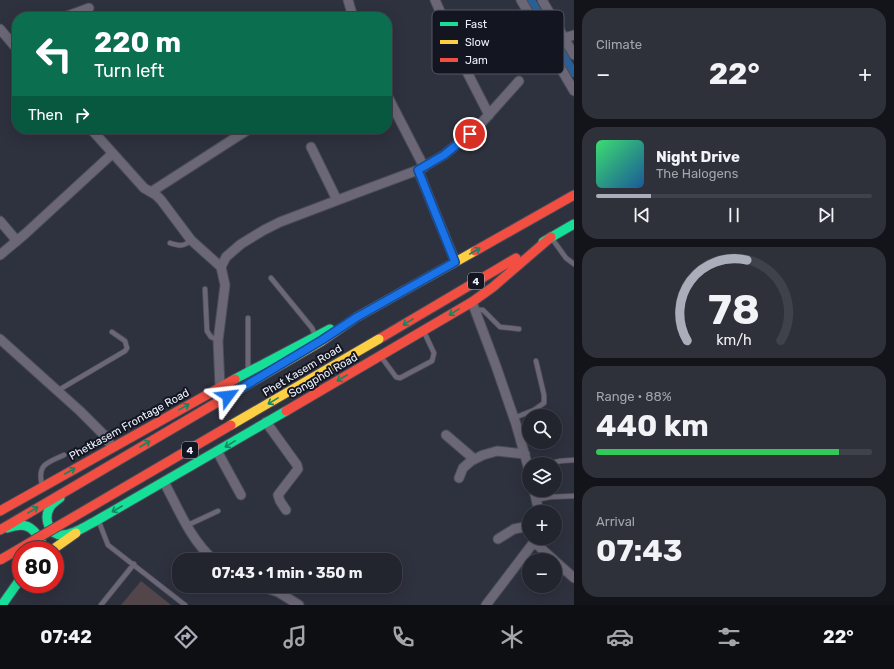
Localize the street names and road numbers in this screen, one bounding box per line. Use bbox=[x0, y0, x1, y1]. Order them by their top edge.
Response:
road number: 4 bbox=[468, 273, 484, 289]
street label: Phet Kasem Road bbox=[260, 342, 344, 399]
street label: Songphol Road bbox=[286, 350, 360, 400]
street label: Phetkasem Frontage Road bbox=[67, 386, 192, 463]
road number: 4 bbox=[182, 442, 198, 458]

